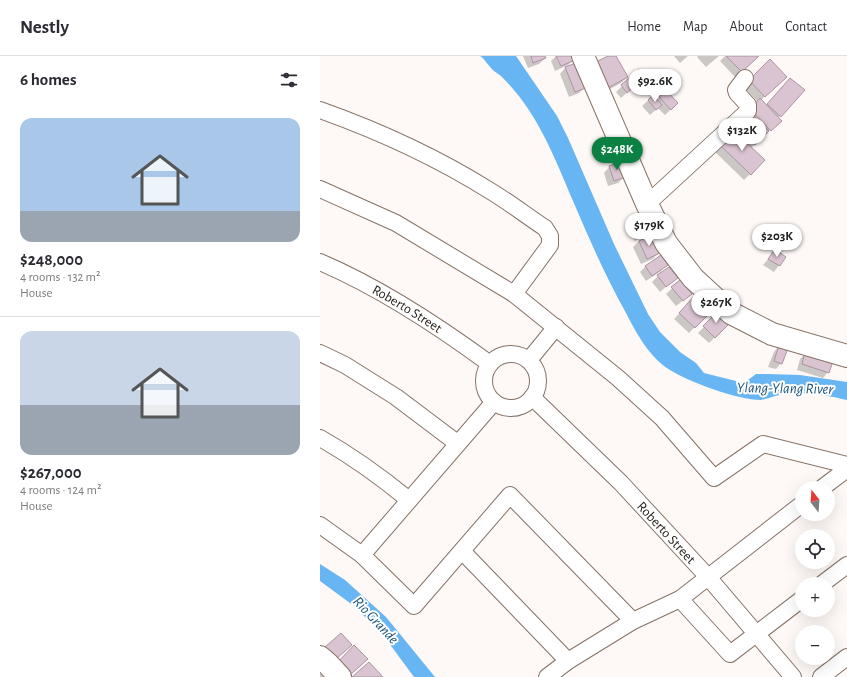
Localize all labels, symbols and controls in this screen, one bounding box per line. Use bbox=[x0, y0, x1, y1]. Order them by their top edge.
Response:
text: Nestly bbox=[20, 18, 69, 37]
text: Home bbox=[627, 20, 661, 34]
text: Map bbox=[683, 20, 707, 34]
text: About bbox=[729, 20, 763, 34]
text: Contact bbox=[785, 20, 827, 34]
icon: filters bbox=[278, 69, 300, 91]
pin: $92.6K bbox=[622, 69, 688, 103]
text: 6 homes bbox=[20, 71, 76, 88]
text: $92.6K bbox=[637, 75, 673, 88]
pin: $132K bbox=[714, 118, 770, 152]
text: $132K bbox=[727, 124, 757, 137]
pin: $248K bbox=[589, 137, 645, 171]
text: $248K bbox=[601, 143, 633, 156]
icon: home bbox=[124, 144, 196, 216]
pin: $179K bbox=[621, 213, 677, 247]
text: $179K bbox=[634, 219, 664, 232]
pin: $203K bbox=[749, 224, 805, 258]
text: $203K bbox=[761, 230, 793, 243]
text: $248,000 bbox=[20, 251, 83, 268]
text: 4 rooms · 132 m² bbox=[20, 271, 101, 284]
street label: Roberto Street bbox=[370, 283, 445, 336]
text: House bbox=[20, 287, 52, 300]
pin: $267K bbox=[688, 290, 744, 324]
text: $267K bbox=[700, 296, 732, 309]
icon: home bbox=[124, 357, 196, 429]
water label: Ylang-Ylang River bbox=[737, 380, 834, 397]
text: $267,000 bbox=[20, 464, 82, 481]
north arrow bbox=[795, 481, 835, 521]
map controls bbox=[795, 481, 835, 665]
text: 4 rooms · 124 m² bbox=[20, 484, 101, 497]
street label: Roberto Street bbox=[634, 499, 698, 567]
text: House bbox=[20, 500, 52, 513]
button: locate bbox=[795, 529, 835, 569]
button: + bbox=[795, 577, 835, 617]
water label: Rio Grande bbox=[350, 594, 401, 647]
button: − bbox=[795, 625, 835, 665]

